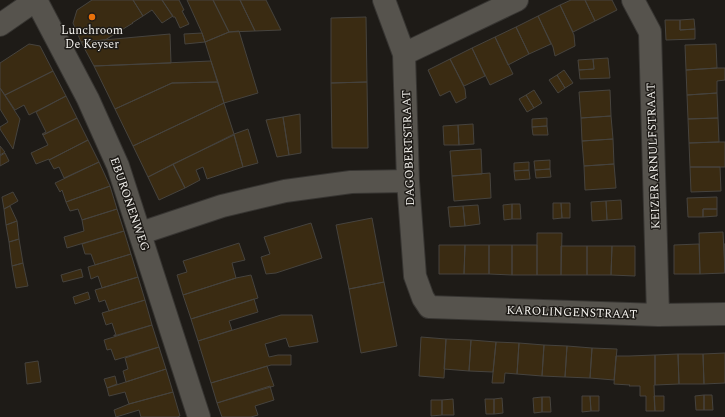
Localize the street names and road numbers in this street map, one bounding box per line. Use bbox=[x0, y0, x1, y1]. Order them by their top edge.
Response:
street label: KEIZER ARNULFSTRAAT bbox=[641, 83, 666, 229]
street label: DAGOBERTSTRAAT bbox=[397, 90, 420, 206]
street label: EBURONENWEG bbox=[105, 155, 155, 254]
street label: KAROLINGENSTRAAT bbox=[506, 301, 638, 324]

